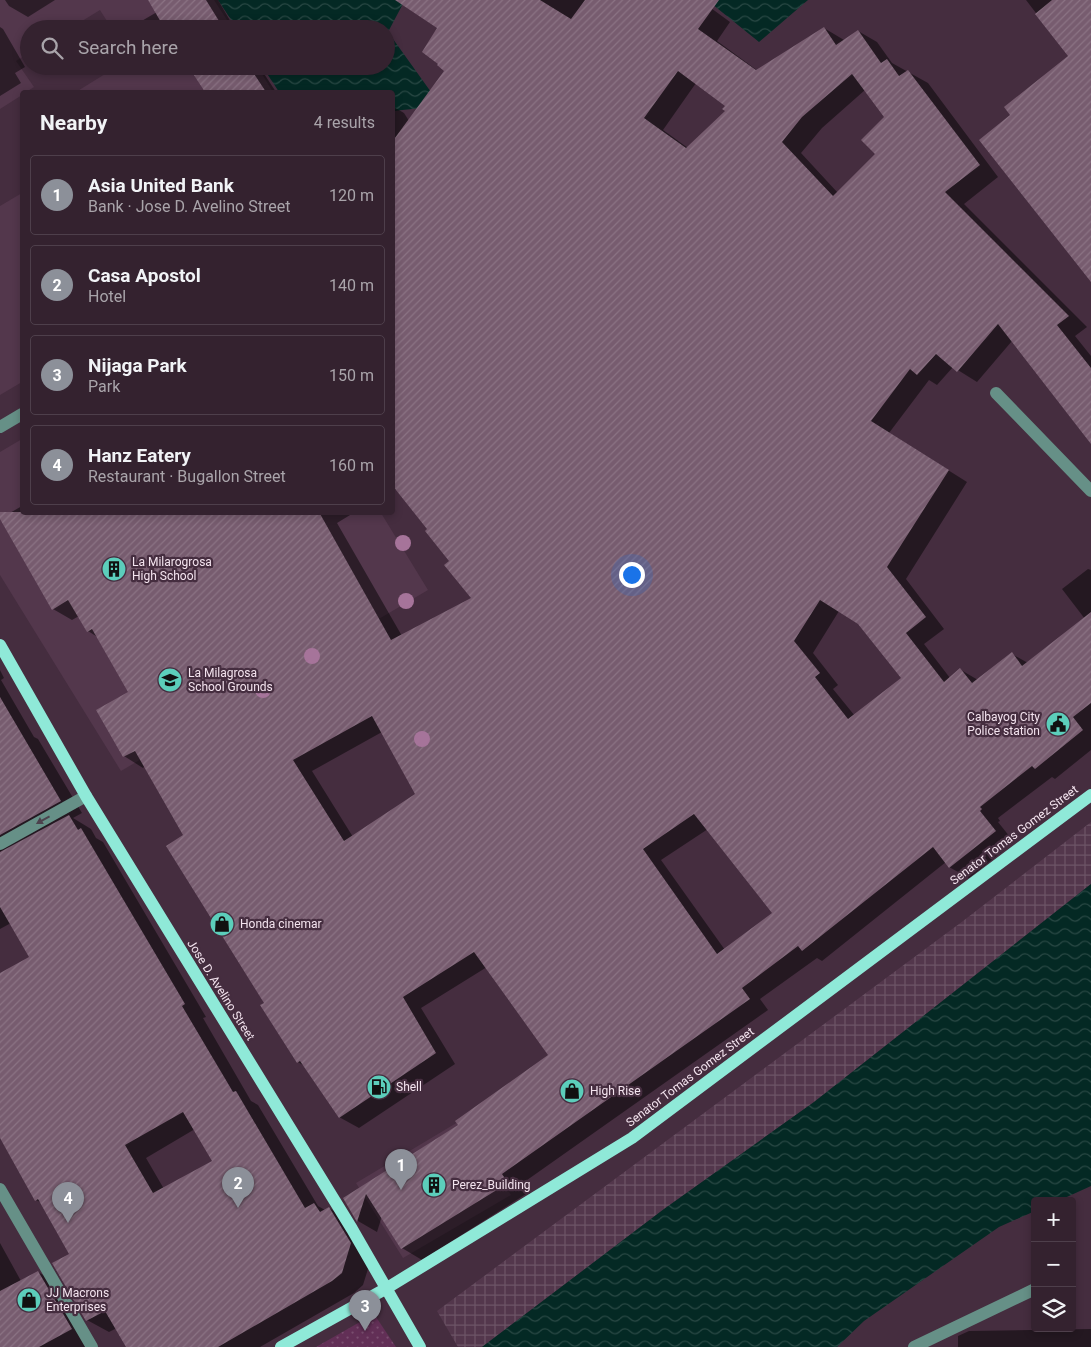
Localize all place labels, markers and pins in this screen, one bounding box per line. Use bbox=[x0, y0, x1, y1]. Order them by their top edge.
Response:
place label: La Milarogrosa High School bbox=[132, 555, 212, 583]
building icon: La Milarogrosa High School bbox=[101, 556, 127, 582]
place label: La Milagrosa School Grounds bbox=[188, 666, 273, 694]
school or university icon: La Milagrosa School Grounds bbox=[157, 667, 183, 693]
place label: Calbayog City Police station bbox=[967, 710, 1040, 738]
public building icon: Calbayog City Police station bbox=[1045, 711, 1071, 737]
shop icon: Honda cinemar bbox=[209, 911, 235, 937]
place label: Honda cinemar bbox=[240, 917, 322, 931]
fuel station icon: Shell bbox=[366, 1074, 392, 1100]
shop icon: High Rise bbox=[559, 1078, 585, 1104]
place label: Shell bbox=[396, 1080, 422, 1094]
place label: High Rise bbox=[590, 1084, 641, 1098]
pin: 1 bbox=[385, 1149, 417, 1190]
pin: 2 bbox=[222, 1167, 254, 1208]
building icon: Perez_Building bbox=[421, 1172, 447, 1198]
place label: Perez_Building bbox=[452, 1178, 531, 1192]
pin: 4 bbox=[52, 1182, 84, 1223]
place label: JJ Macrons Enterprises bbox=[46, 1286, 109, 1314]
shop icon: JJ Macrons Enterprises bbox=[16, 1287, 42, 1313]
pin: 3 bbox=[349, 1290, 381, 1331]

